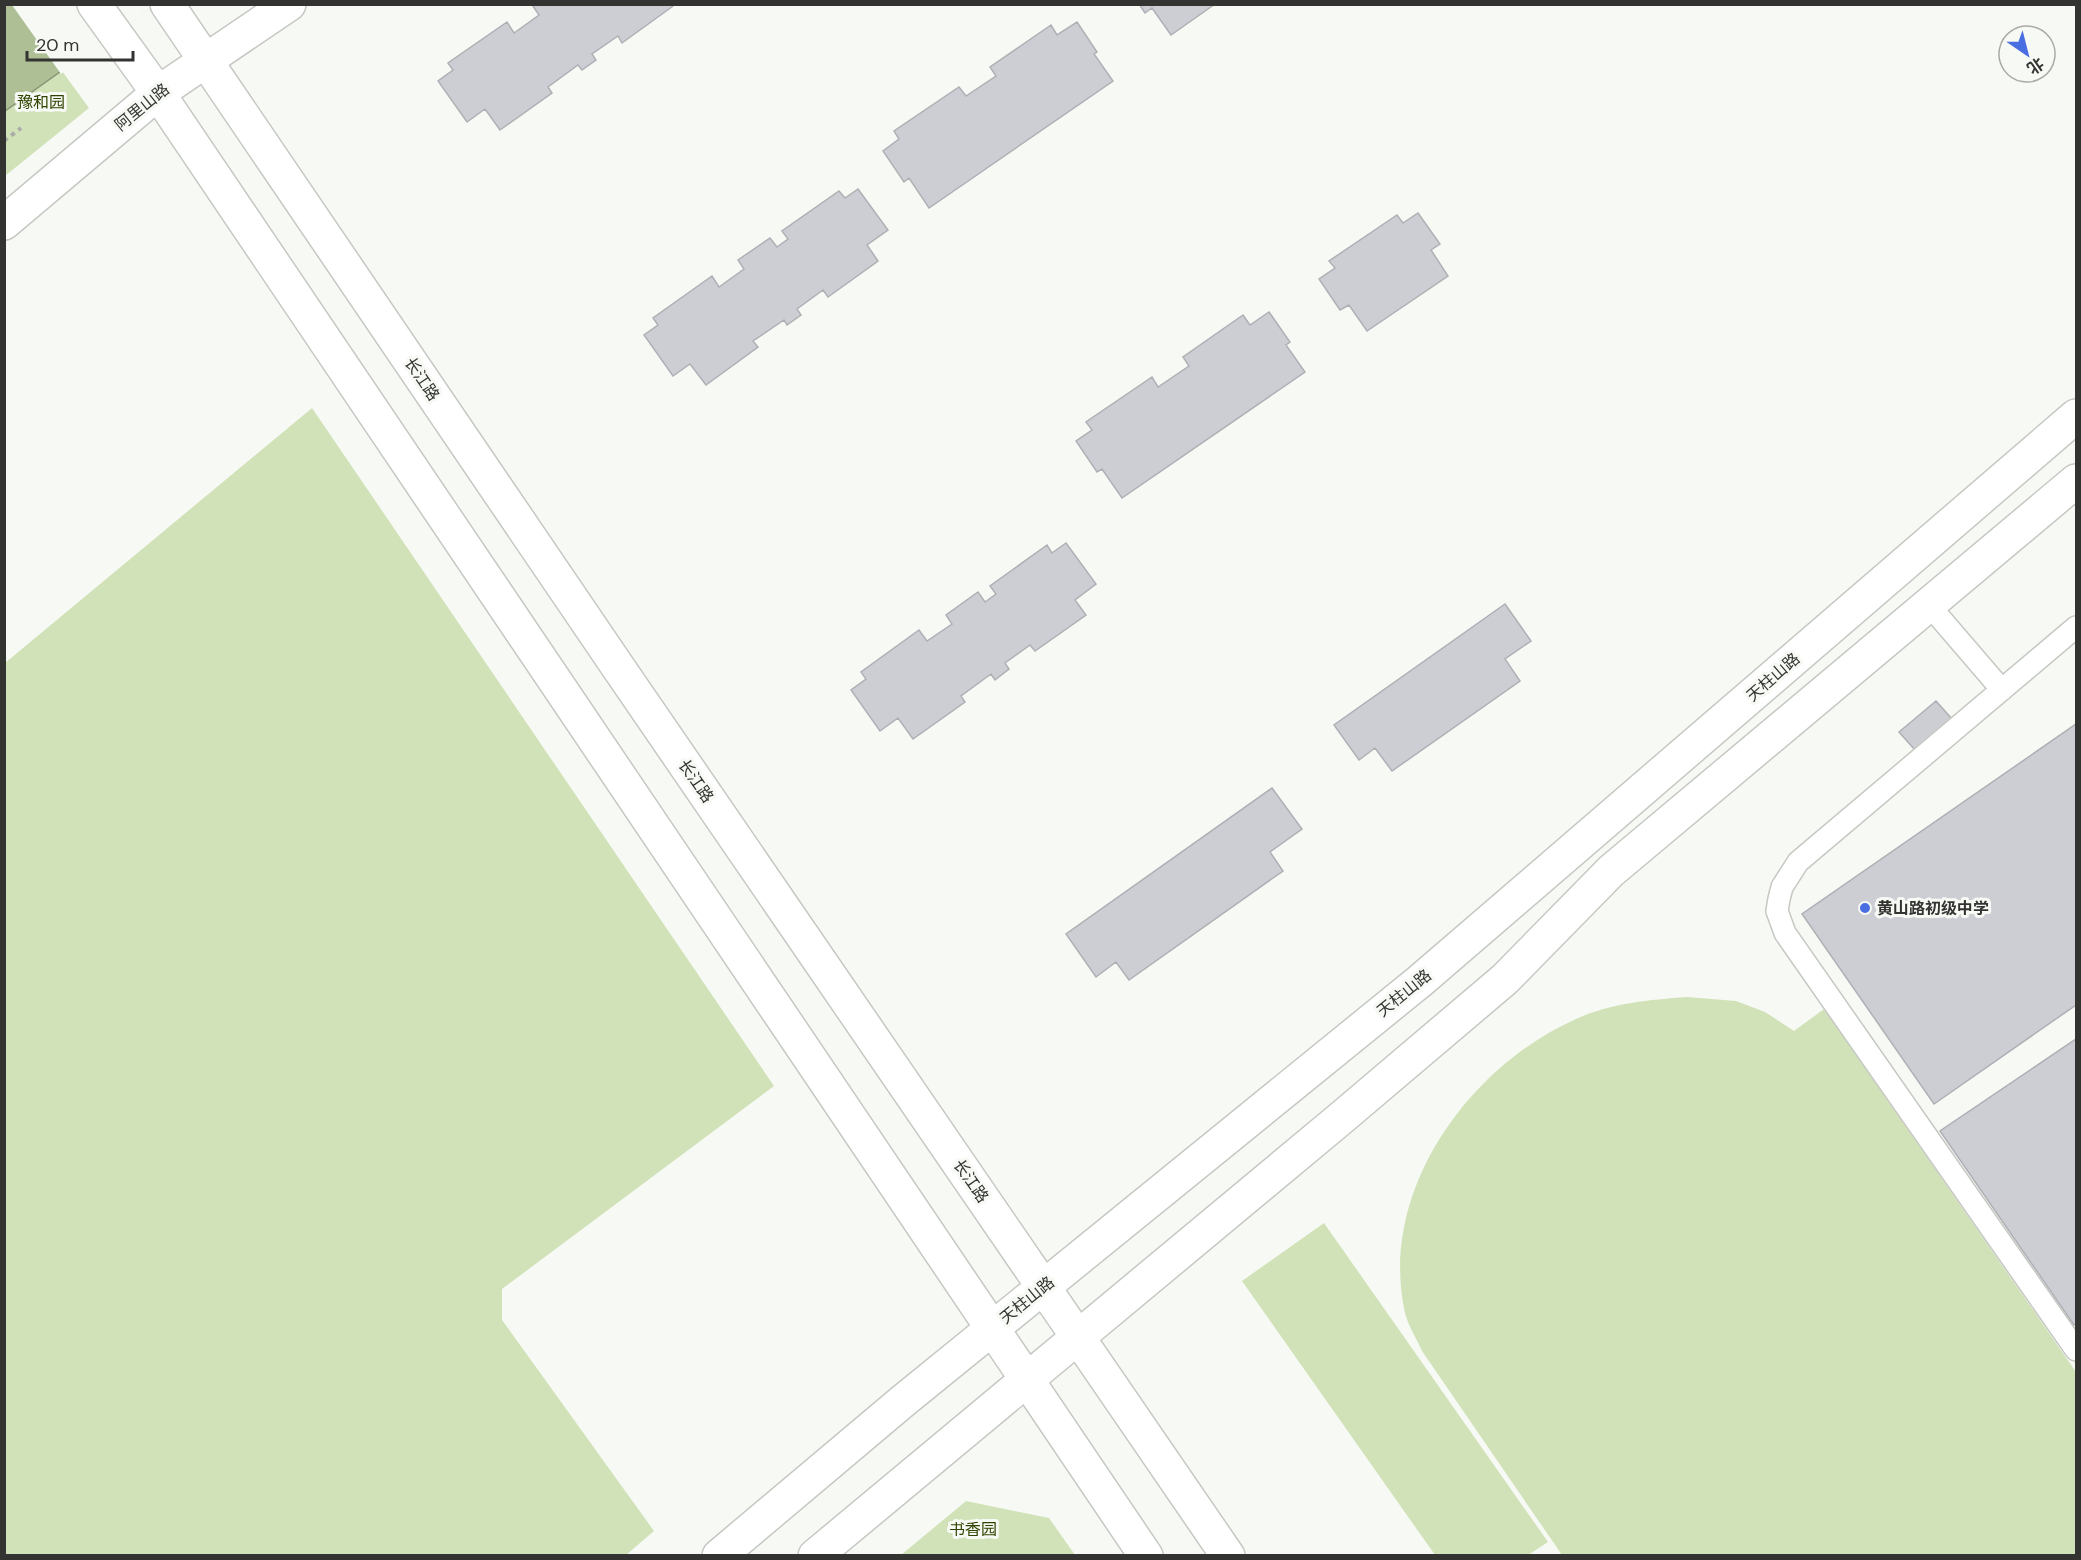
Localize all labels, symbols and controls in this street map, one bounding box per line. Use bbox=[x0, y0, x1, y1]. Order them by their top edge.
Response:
scale bar bbox=[27, 24, 134, 62]
north arrow bbox=[1997, 24, 2057, 84]
text: 20 m bbox=[36, 33, 79, 57]
text: 北 bbox=[2023, 53, 2048, 79]
street label: 阿里山路 bbox=[111, 79, 173, 135]
park label: 豫和园 bbox=[17, 92, 65, 113]
street label: 长江路 bbox=[400, 353, 444, 405]
street label: 天柱山路 bbox=[1742, 648, 1804, 706]
street label: 长江路 bbox=[674, 755, 718, 807]
place label: 黄山路初级中学 bbox=[1877, 898, 1989, 919]
marker: 黄山路初级中学 bbox=[1858, 901, 1872, 915]
street label: 天柱山路 bbox=[1373, 965, 1435, 1021]
street label: 长江路 bbox=[949, 1155, 993, 1207]
street label: 天柱山路 bbox=[996, 1272, 1058, 1328]
park label: 书香园 bbox=[949, 1519, 997, 1540]

